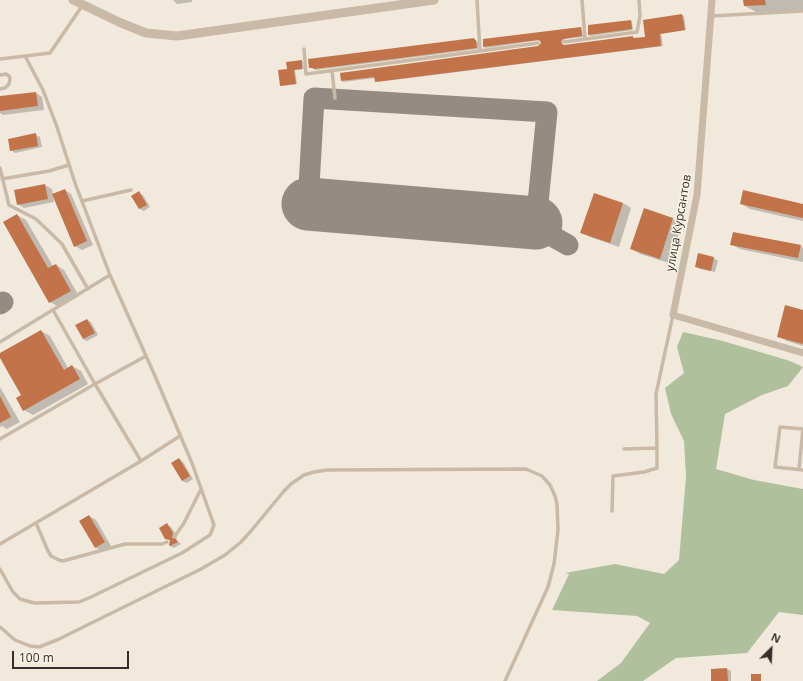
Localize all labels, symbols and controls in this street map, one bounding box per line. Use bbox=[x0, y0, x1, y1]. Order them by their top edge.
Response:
street label: улица Курсантов bbox=[663, 173, 695, 273]
north arrow bbox=[751, 629, 791, 669]
text: N bbox=[769, 629, 783, 646]
scale bar bbox=[14, 643, 131, 669]
text: 100 m bbox=[19, 649, 54, 666]

